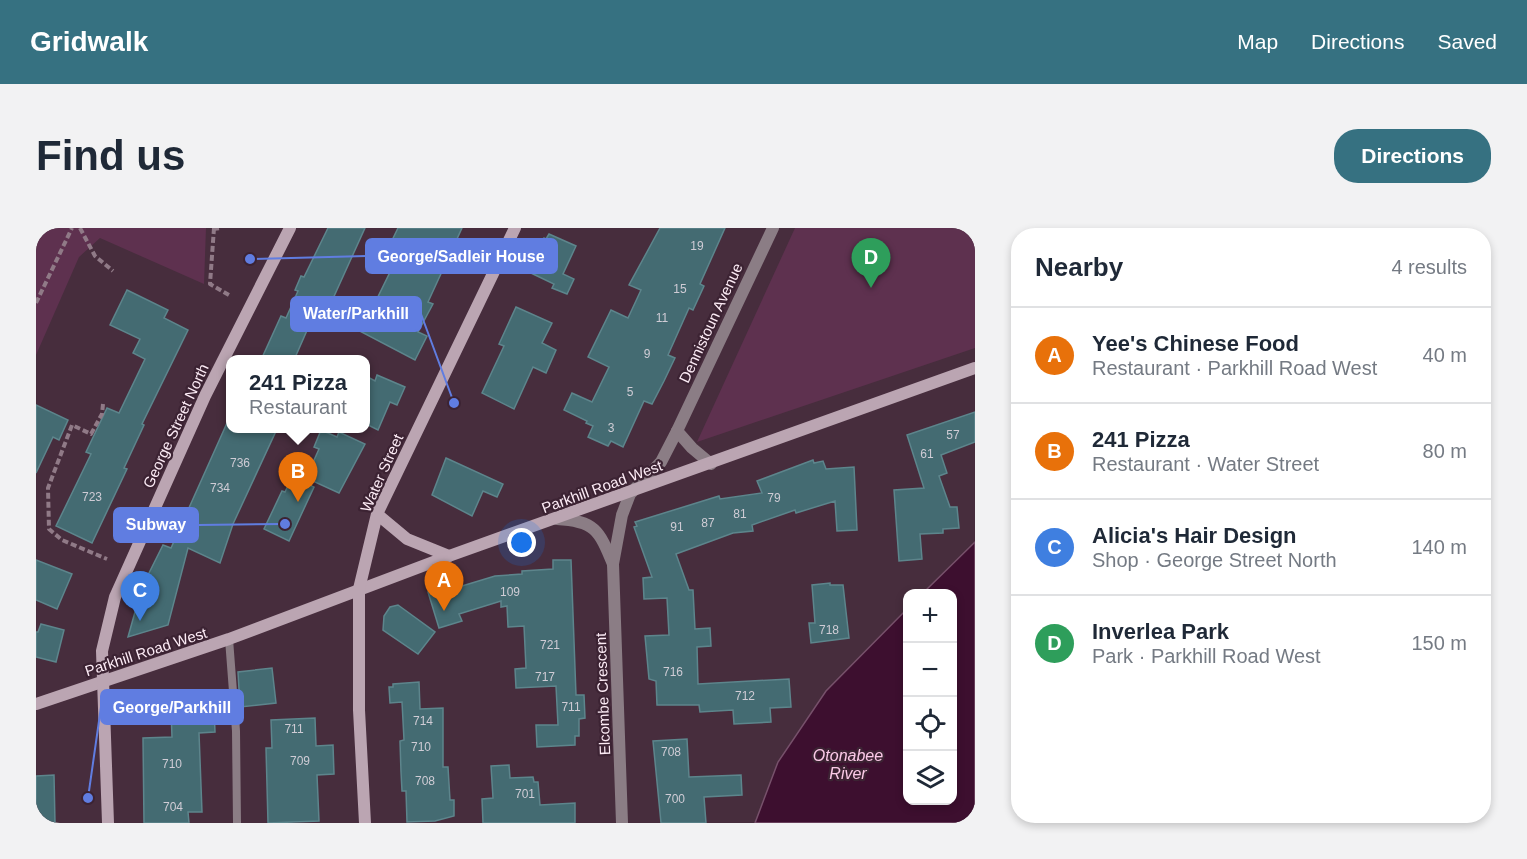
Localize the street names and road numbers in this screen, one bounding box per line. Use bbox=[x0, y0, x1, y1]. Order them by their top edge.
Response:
street label: Dennistoun Avenue bbox=[675, 260, 746, 385]
street label: George Street North bbox=[139, 361, 212, 491]
street label: Water Street bbox=[357, 430, 407, 514]
street label: Parkhill Road West bbox=[539, 456, 665, 516]
street label: Parkhill Road West bbox=[83, 624, 210, 679]
street label: Elcombe Crescent bbox=[592, 632, 613, 756]

